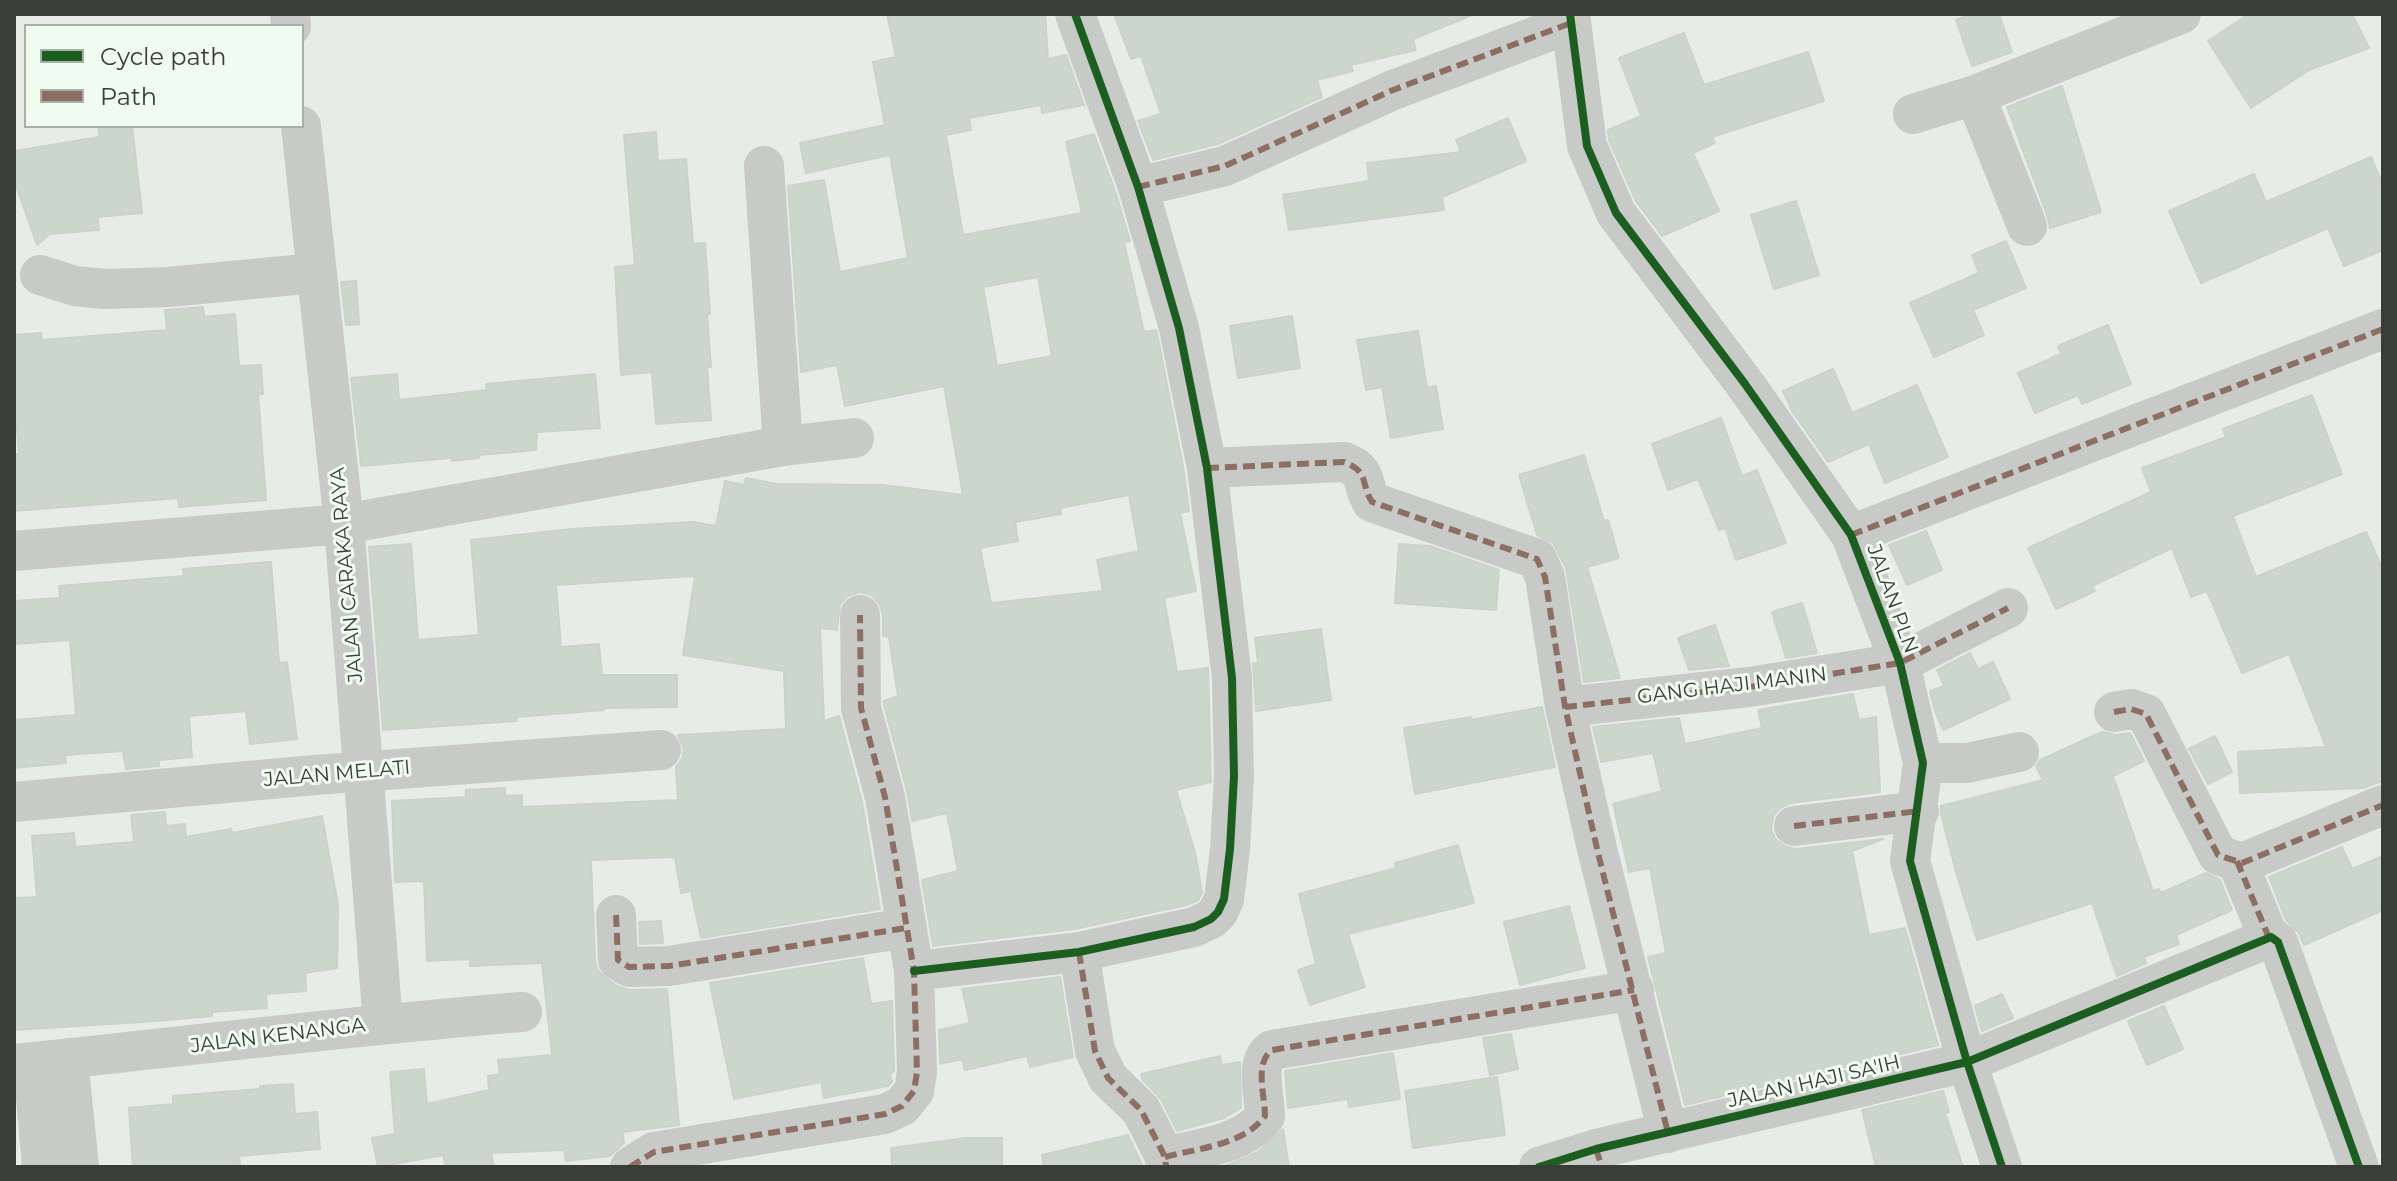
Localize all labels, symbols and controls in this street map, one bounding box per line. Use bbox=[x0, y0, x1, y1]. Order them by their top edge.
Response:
legend bbox=[24, 24, 304, 128]
text: Cycle path bbox=[100, 42, 227, 71]
text: Path bbox=[100, 82, 157, 111]
street label: JALAN CARAKA RAYA bbox=[326, 466, 368, 684]
street label: JALAN PLN bbox=[1861, 541, 1923, 657]
street label: GANG HAJI MANIN bbox=[1636, 662, 1828, 710]
street label: JALAN MELATI bbox=[263, 756, 411, 792]
street label: JALAN KENANGA bbox=[189, 1013, 367, 1059]
street label: JALAN HAJI SA'IH bbox=[1726, 1051, 1902, 1113]

